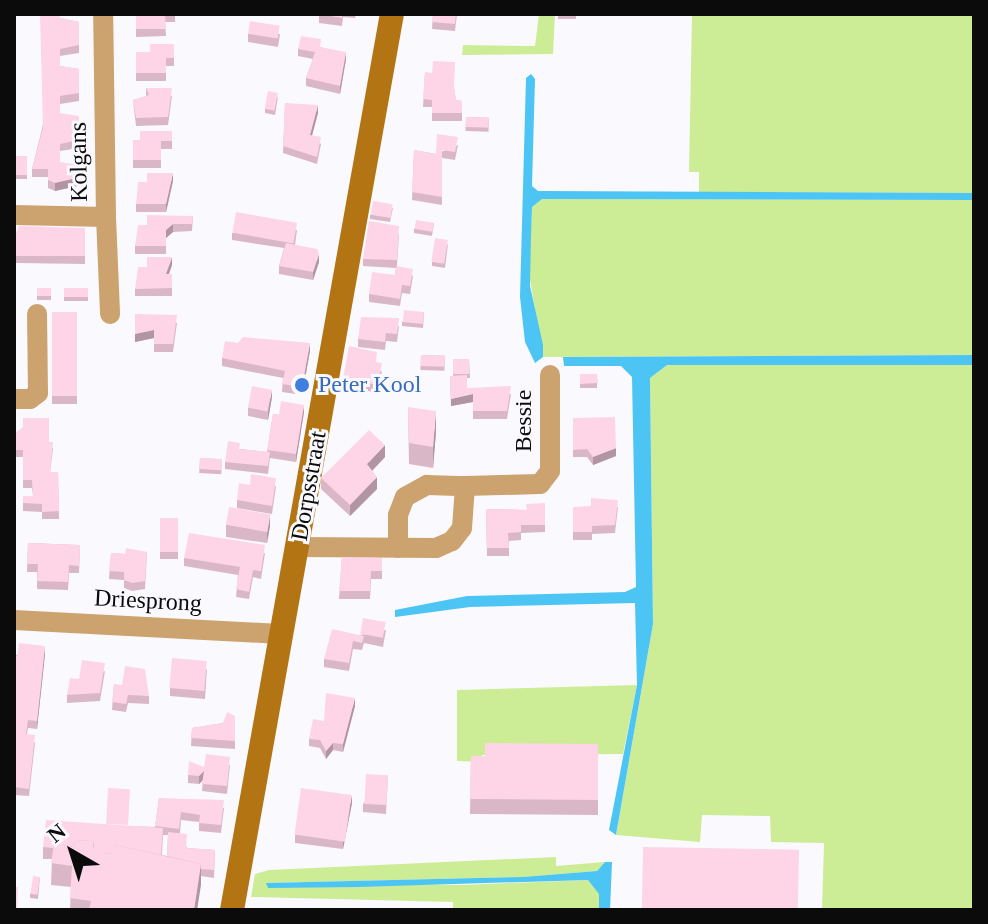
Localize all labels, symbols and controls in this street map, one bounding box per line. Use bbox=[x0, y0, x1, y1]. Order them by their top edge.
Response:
street label: Kolgans bbox=[64, 122, 94, 202]
place label: Peter Kool bbox=[318, 371, 421, 399]
marker: Peter Kool bbox=[293, 376, 311, 394]
street label: Bessie bbox=[510, 390, 538, 452]
street label: Dorpsstraat bbox=[285, 429, 333, 543]
street label: Driesprong bbox=[93, 584, 203, 618]
north arrow bbox=[32, 812, 112, 892]
text: N bbox=[43, 818, 71, 848]

